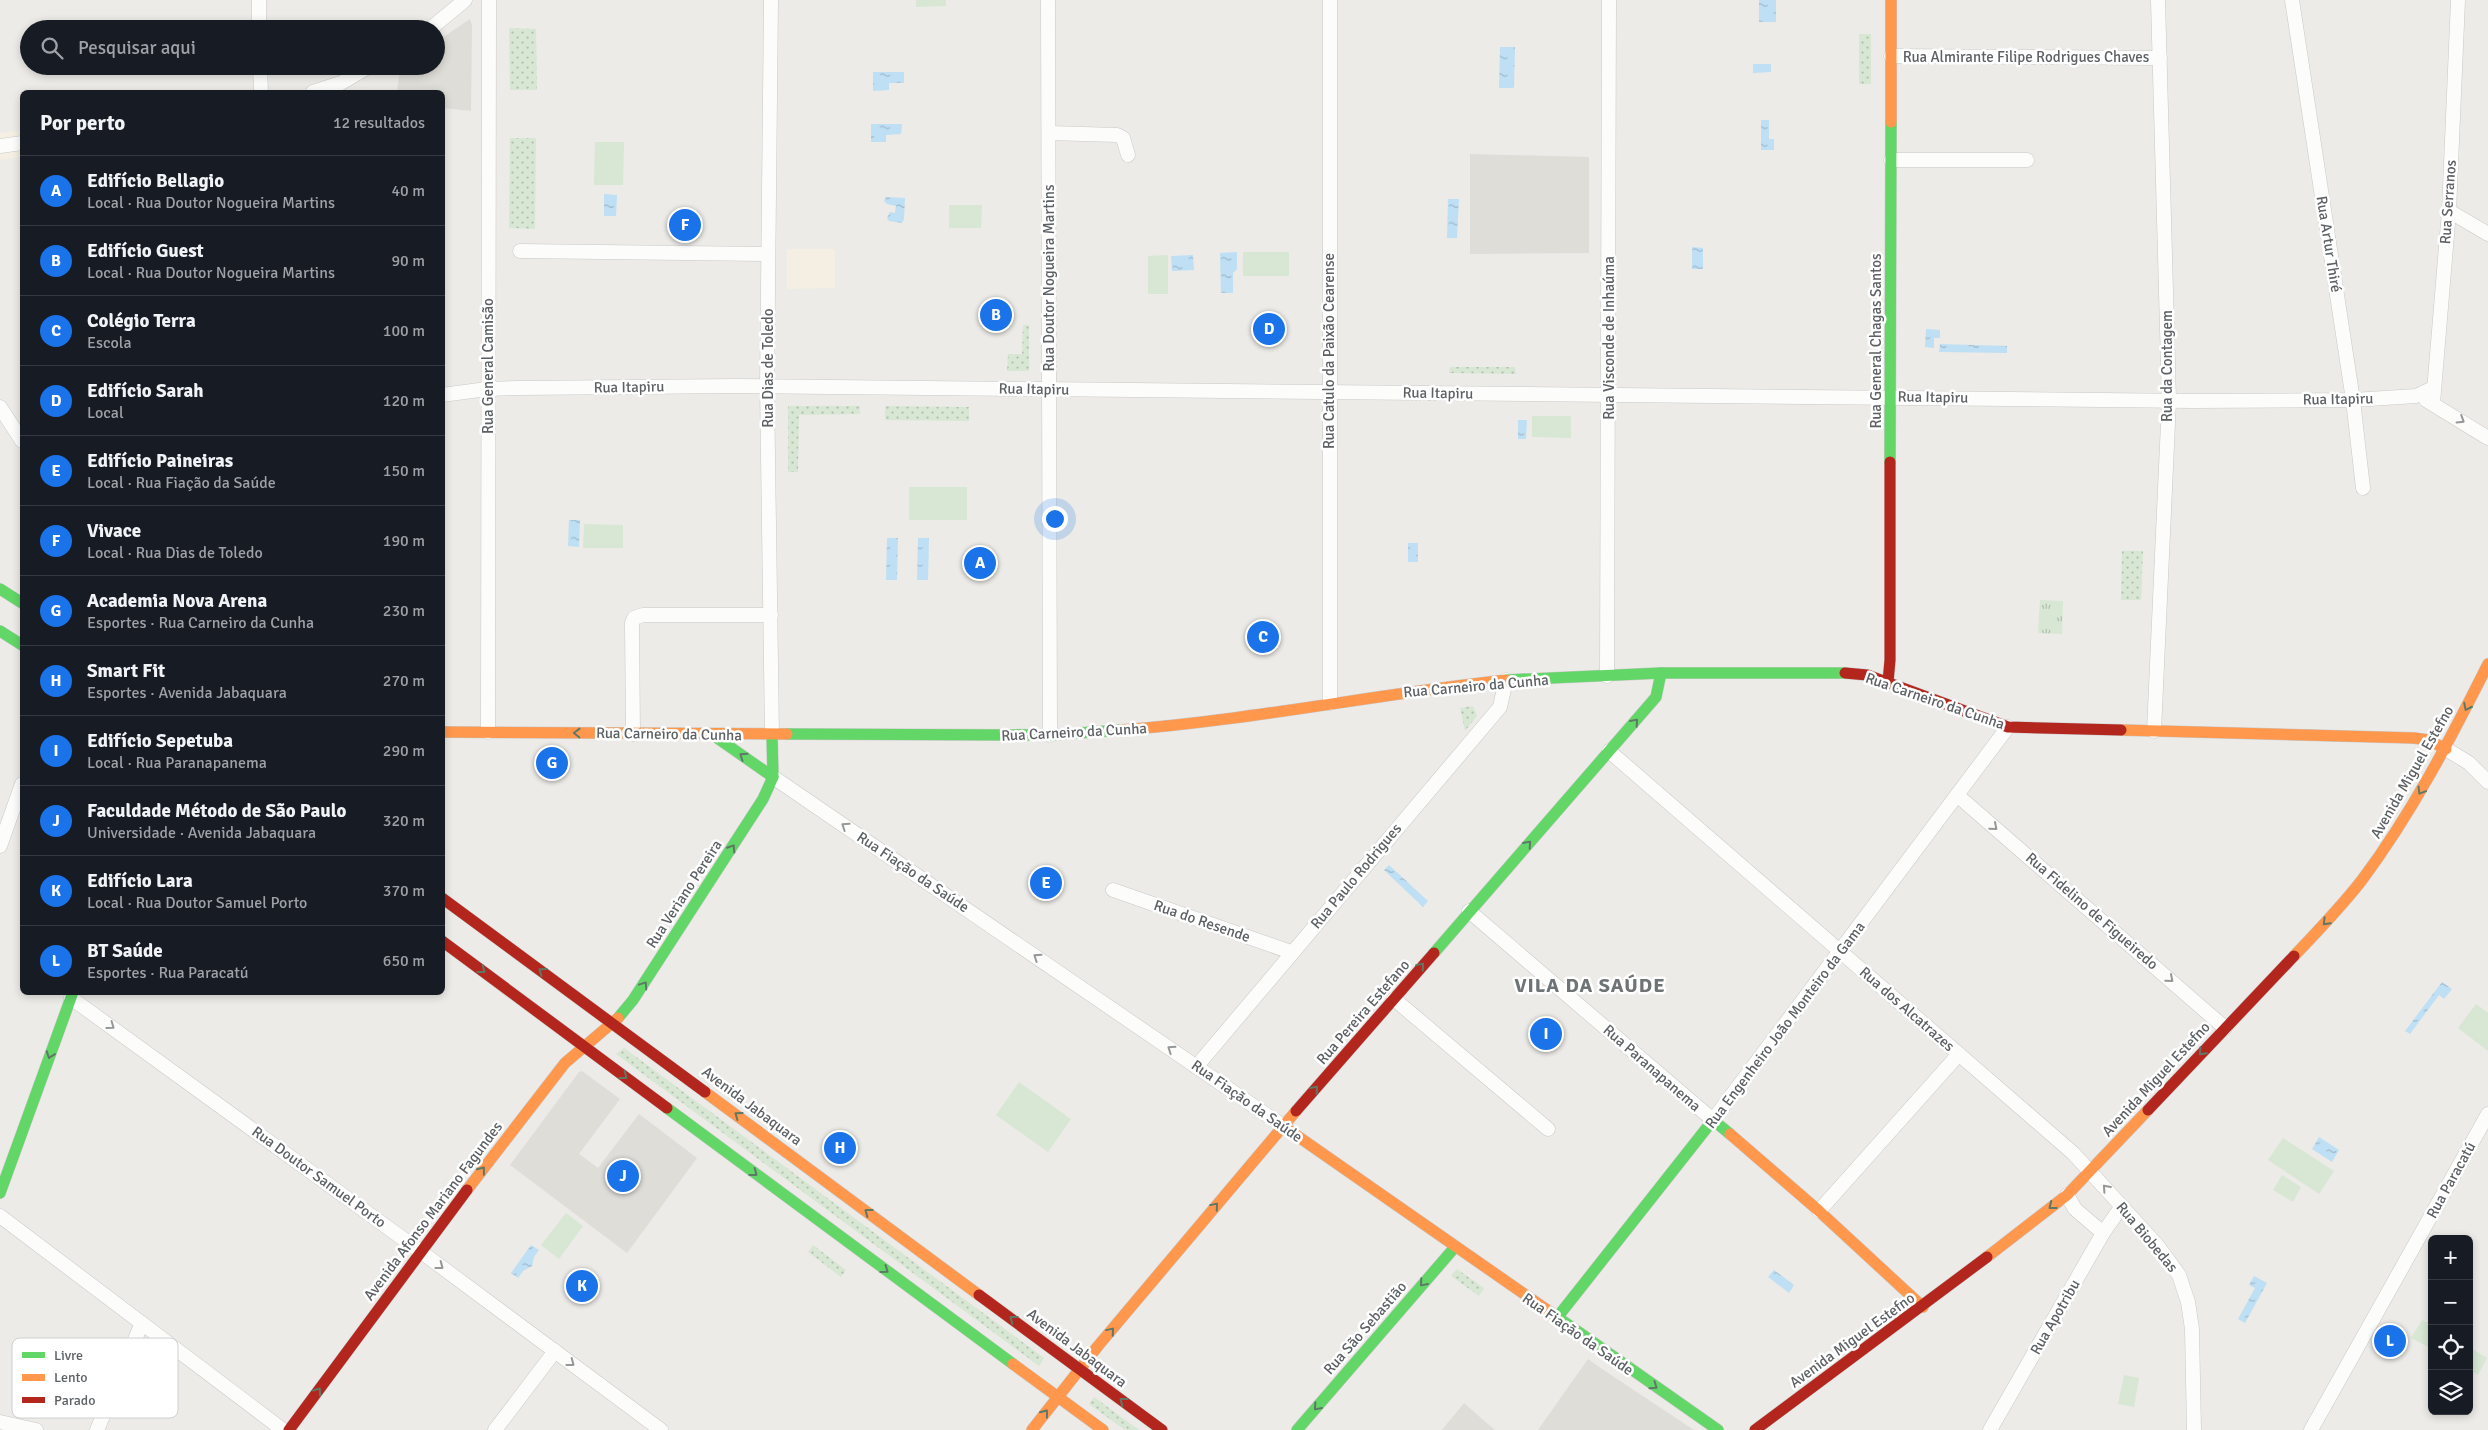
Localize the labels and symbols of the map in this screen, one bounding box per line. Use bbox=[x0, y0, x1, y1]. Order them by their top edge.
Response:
street label: Rua Almirante Filipe Rodrigues Chaves bbox=[1903, 48, 2150, 66]
street label: Rua Serranos bbox=[2436, 159, 2460, 245]
street label: Rua Doutor Nogueira Martins bbox=[1040, 184, 1058, 371]
street label: Rua Artur Thiré bbox=[2312, 194, 2346, 294]
pin: F bbox=[669, 206, 701, 244]
street label: Rua Catulo da Paixão Cearense bbox=[1320, 253, 1338, 449]
street label: Rua General Chagas Santos bbox=[1867, 253, 1885, 429]
street label: Rua Visconde de Inhaúma bbox=[1600, 256, 1618, 420]
pin: B bbox=[980, 296, 1012, 334]
street label: Rua General Camisão bbox=[479, 298, 497, 434]
street label: Rua Dias de Toledo bbox=[759, 308, 777, 428]
pin: D bbox=[1253, 310, 1285, 348]
street label: Rua da Contagem bbox=[2158, 310, 2176, 422]
street label: Rua Itapiru bbox=[593, 377, 665, 397]
street label: Rua Itapiru bbox=[998, 379, 1070, 399]
street label: Rua Itapiru bbox=[1402, 383, 1474, 403]
street label: Rua Itapiru bbox=[1897, 387, 1969, 407]
street label: Rua Itapiru bbox=[2302, 389, 2374, 409]
one-way arrow bbox=[2455, 414, 2464, 424]
your location bbox=[1042, 506, 1068, 532]
pin: A bbox=[964, 544, 996, 582]
pin: C bbox=[1247, 618, 1279, 656]
street label: Rua Carneiro da Cunha bbox=[1863, 669, 2007, 733]
street label: Rua Carneiro da Cunha bbox=[1403, 671, 1549, 701]
one-way arrow bbox=[2463, 701, 2473, 710]
street label: Avenida Miguel Estefno bbox=[2367, 702, 2457, 842]
one-way arrow bbox=[1630, 718, 1639, 727]
street label: Rua Carneiro da Cunha bbox=[1001, 719, 1147, 745]
street label: Rua Carneiro da Cunha bbox=[596, 724, 742, 744]
one-way arrow bbox=[572, 728, 580, 738]
pin: G bbox=[536, 744, 568, 782]
one-way arrow bbox=[739, 753, 749, 762]
one-way arrow bbox=[2417, 785, 2427, 794]
street label: Rua Paulo Rodrigues bbox=[1307, 819, 1405, 932]
one-way arrow bbox=[1989, 821, 1998, 830]
one-way arrow bbox=[841, 823, 851, 832]
street label: Rua Fiação da Saúde bbox=[853, 828, 973, 916]
street label: Rua Veriano Pereira bbox=[642, 837, 726, 951]
one-way arrow bbox=[1522, 840, 1531, 849]
one-way arrow bbox=[725, 844, 735, 853]
street label: Rua Fidelino de Figueiredo bbox=[2022, 849, 2162, 974]
pin: E bbox=[1030, 864, 1062, 902]
street label: Rua do Resende bbox=[1151, 896, 1253, 946]
one-way arrow bbox=[2323, 917, 2332, 926]
street label: Rua Engenheiro João Monteiro da Gama bbox=[1701, 918, 1869, 1132]
one-way arrow bbox=[1033, 954, 1042, 963]
street label: Rua Pereira Estefano bbox=[1313, 956, 1413, 1068]
one-way arrow bbox=[1416, 963, 1425, 972]
street label: Rua dos Alcatrazes bbox=[1856, 963, 1959, 1055]
one-way arrow bbox=[476, 964, 486, 973]
one-way arrow bbox=[538, 968, 548, 977]
district label: VILA DA SAÚDE bbox=[1514, 973, 1666, 998]
one-way arrow bbox=[2165, 973, 2174, 982]
one-way arrow bbox=[638, 981, 647, 990]
pin: I bbox=[1530, 1015, 1562, 1053]
street label: Avenida Miguel Estefno bbox=[2098, 1018, 2214, 1140]
one-way arrow bbox=[105, 1020, 114, 1029]
street label: Rua Paranapanema bbox=[1600, 1021, 1704, 1115]
one-way arrow bbox=[1167, 1046, 1177, 1055]
one-way arrow bbox=[2199, 1047, 2208, 1056]
one-way arrow bbox=[46, 1050, 56, 1059]
street label: Rua Fiação da Saúde bbox=[1188, 1056, 1306, 1146]
street label: Avenida Jabaquara bbox=[699, 1063, 805, 1149]
one-way arrow bbox=[618, 1070, 628, 1079]
one-way arrow bbox=[1309, 1086, 1318, 1095]
one-way arrow bbox=[734, 1112, 744, 1121]
street label: Avenida Afonso Mariano Fagundes bbox=[360, 1118, 506, 1304]
street label: Rua Doutor Samuel Porto bbox=[249, 1122, 390, 1232]
pin: H bbox=[824, 1129, 856, 1167]
street label: Rua Paracatú bbox=[2423, 1139, 2479, 1221]
pin: J bbox=[607, 1157, 639, 1195]
one-way arrow bbox=[477, 1167, 486, 1176]
one-way arrow bbox=[748, 1168, 757, 1176]
one-way arrow bbox=[2103, 1185, 2112, 1194]
street label: Rua Biobedas bbox=[2112, 1198, 2182, 1276]
one-way arrow bbox=[2049, 1201, 2058, 1209]
one-way arrow bbox=[1210, 1203, 1218, 1212]
one-way arrow bbox=[864, 1209, 874, 1218]
one-way arrow bbox=[434, 1260, 443, 1268]
one-way arrow bbox=[879, 1264, 889, 1273]
pin: K bbox=[566, 1267, 598, 1305]
street label: Rua Apotribu bbox=[2026, 1276, 2084, 1358]
street label: Rua São Sebastião bbox=[1320, 1278, 1410, 1378]
one-way arrow bbox=[1420, 1278, 1429, 1287]
street label: Avenida Miguel Estefno bbox=[1786, 1288, 1918, 1391]
street label: Rua Fiação da Saúde bbox=[1519, 1289, 1637, 1379]
street label: Avenida Jabaquara bbox=[1024, 1305, 1130, 1391]
one-way arrow bbox=[1009, 1316, 1019, 1325]
pin: L bbox=[2374, 1322, 2406, 1360]
one-way arrow bbox=[1105, 1327, 1114, 1336]
legend bbox=[12, 1338, 178, 1418]
text: Livre bbox=[54, 1347, 83, 1364]
one-way arrow bbox=[565, 1357, 574, 1365]
text: Lento bbox=[54, 1369, 88, 1386]
one-way arrow bbox=[1649, 1380, 1658, 1389]
one-way arrow bbox=[312, 1387, 321, 1397]
text: Parado bbox=[54, 1392, 96, 1409]
one-way arrow bbox=[1120, 1398, 1129, 1406]
one-way arrow bbox=[1314, 1401, 1323, 1410]
one-way arrow bbox=[1039, 1410, 1047, 1419]

